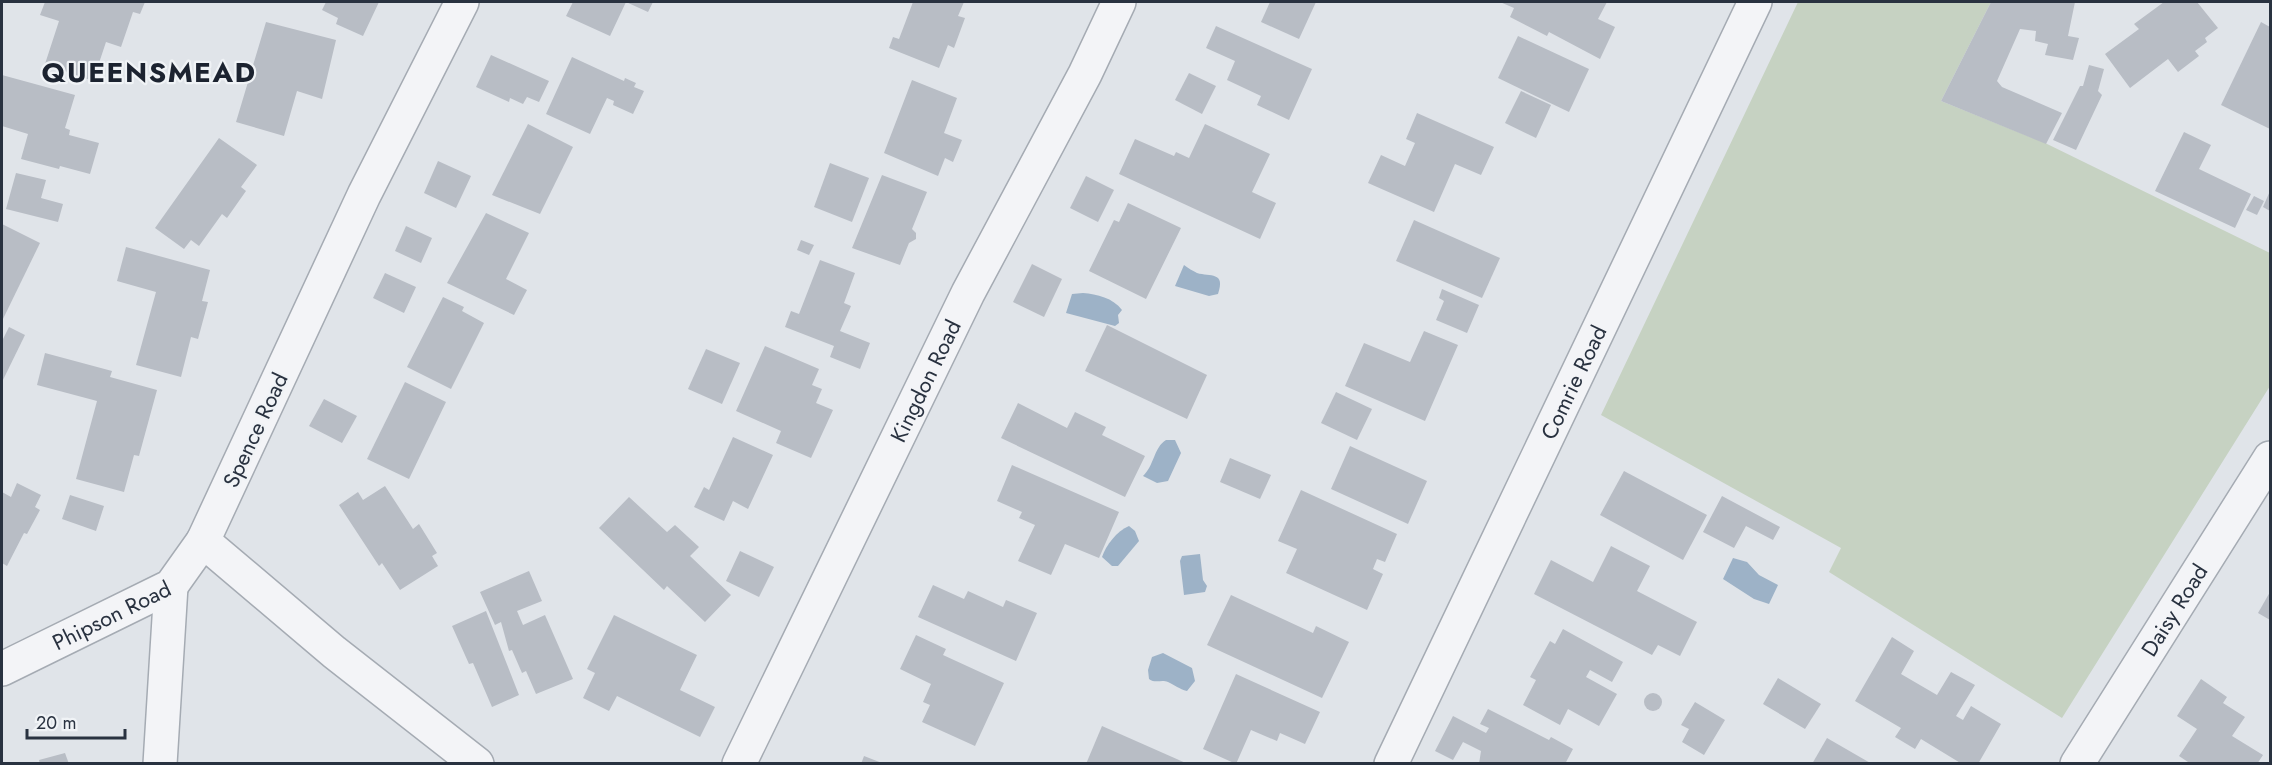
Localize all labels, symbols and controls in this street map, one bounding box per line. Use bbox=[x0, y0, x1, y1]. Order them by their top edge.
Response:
district label: QUEENSMEAD bbox=[41, 52, 257, 93]
street label: Kingdon Road bbox=[882, 314, 969, 447]
street label: Comrie Road bbox=[1532, 320, 1614, 445]
street label: Spence Road bbox=[214, 367, 296, 493]
street label: Daisy Road bbox=[2133, 558, 2215, 663]
street label: Phipson Road bbox=[47, 573, 176, 658]
scale bar bbox=[27, 702, 124, 740]
text: 20 m bbox=[36, 710, 76, 736]

